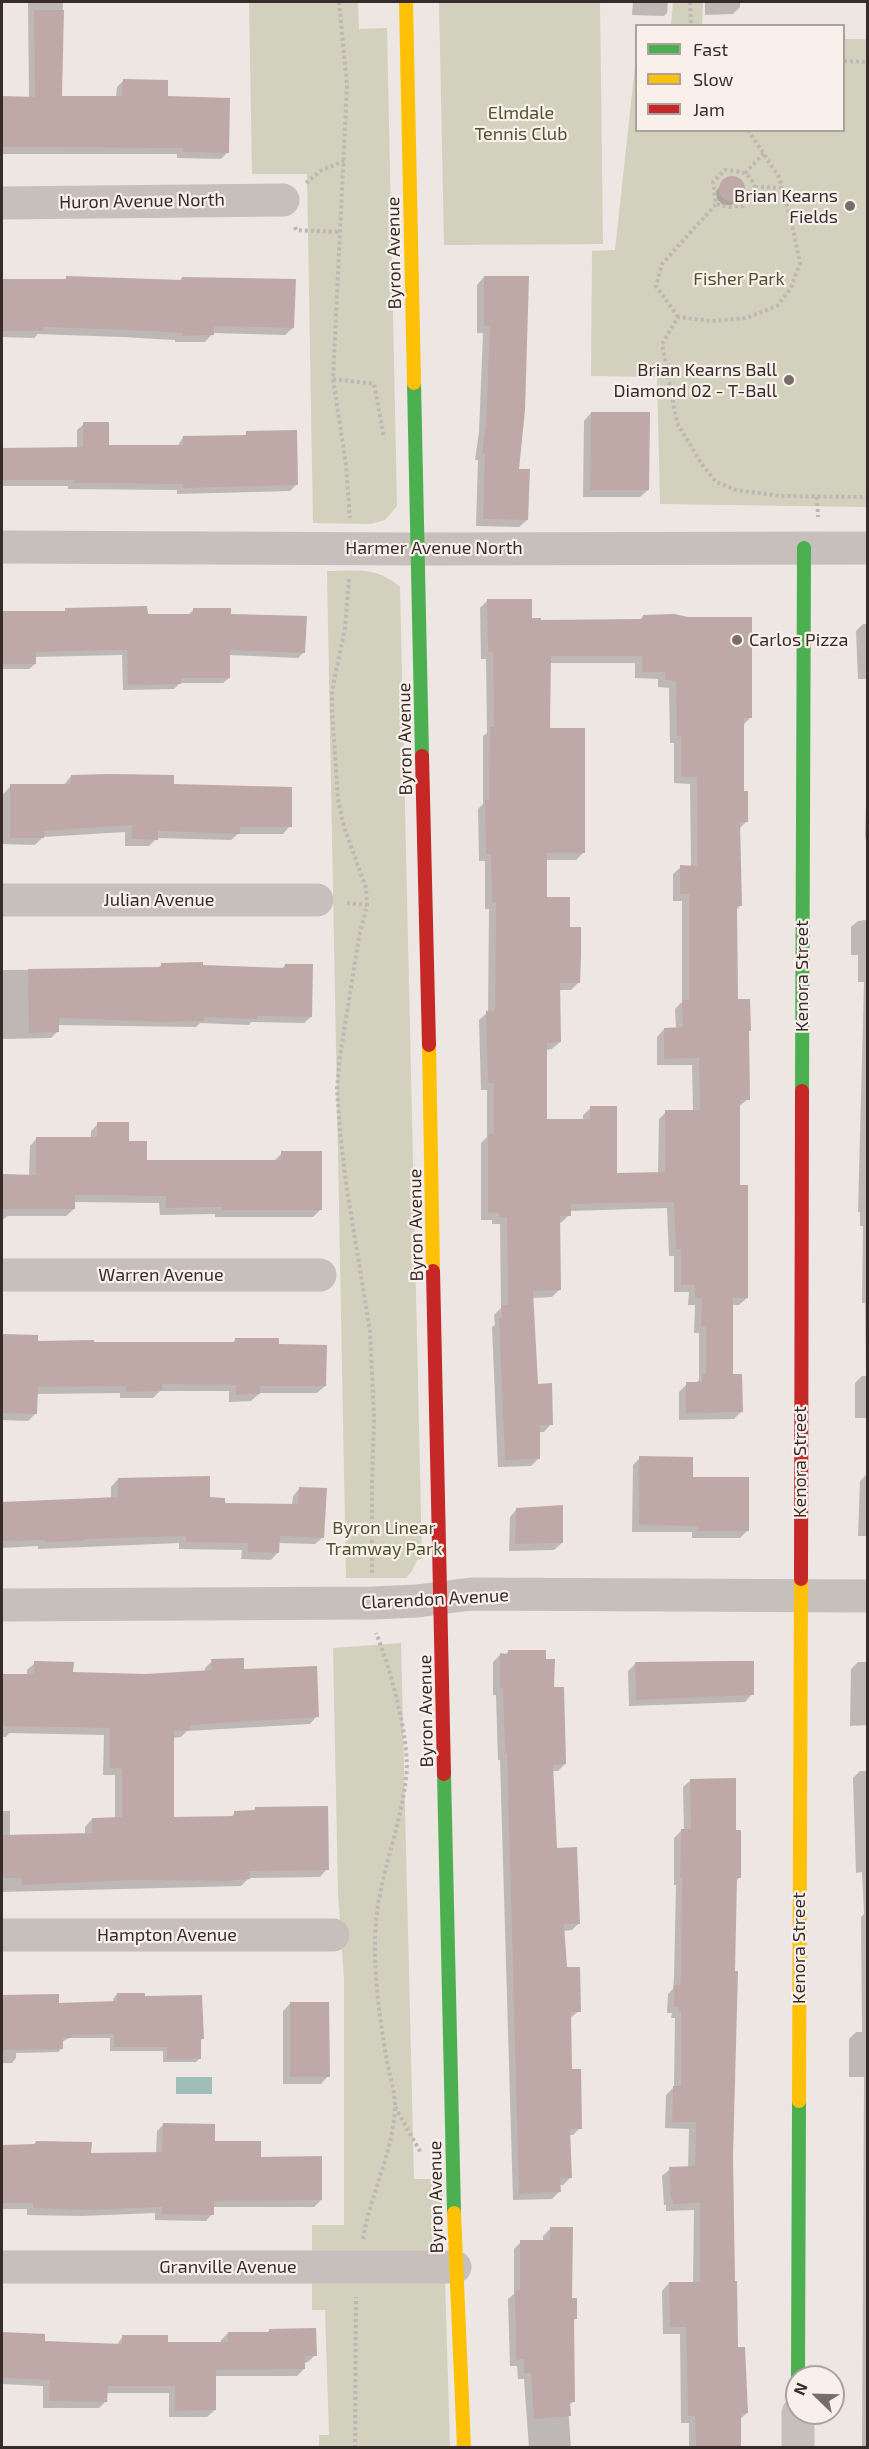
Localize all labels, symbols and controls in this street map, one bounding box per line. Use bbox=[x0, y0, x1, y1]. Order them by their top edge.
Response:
legend bbox=[635, 24, 845, 132]
text: Fast bbox=[693, 38, 728, 60]
text: Slow bbox=[693, 68, 733, 90]
text: Jam bbox=[693, 98, 725, 120]
park label: Elmdale Tennis Club bbox=[475, 102, 567, 144]
place label: Brian Kearns Fields bbox=[734, 185, 838, 228]
street label: Huron Avenue North bbox=[59, 189, 225, 213]
street label: Byron Avenue bbox=[382, 196, 406, 310]
marker: Brian Kearns Fields bbox=[843, 199, 857, 213]
park label: Fisher Park bbox=[693, 268, 785, 290]
place label: Brian Kearns Ball Diamond 02 - T-Ball bbox=[614, 359, 777, 401]
marker: Brian Kearns Ball Diamond 02 - T-Ball bbox=[782, 373, 796, 387]
street label: Harmer Avenue North bbox=[345, 537, 523, 559]
place label: Carlos Pizza bbox=[749, 629, 848, 651]
marker: Carlos Pizza bbox=[730, 633, 744, 647]
street label: Byron Avenue bbox=[393, 682, 417, 796]
street label: Julian Avenue bbox=[104, 889, 214, 911]
street label: Kenora Street bbox=[791, 920, 813, 1032]
street label: Byron Avenue bbox=[404, 1168, 428, 1282]
street label: Warren Avenue bbox=[98, 1264, 224, 1286]
street label: Kenora Street bbox=[789, 1406, 811, 1518]
park label: Byron Linear Tramway Park bbox=[326, 1517, 442, 1559]
street label: Clarendon Avenue bbox=[361, 1584, 509, 1614]
street label: Byron Avenue bbox=[414, 1654, 438, 1768]
street label: Kenora Street bbox=[788, 1892, 810, 2004]
street label: Hampton Avenue bbox=[97, 1924, 237, 1946]
street label: Byron Avenue bbox=[424, 2140, 448, 2254]
street label: Granville Avenue bbox=[159, 2256, 297, 2278]
north arrow bbox=[785, 2365, 845, 2425]
text: N bbox=[789, 2380, 811, 2398]

